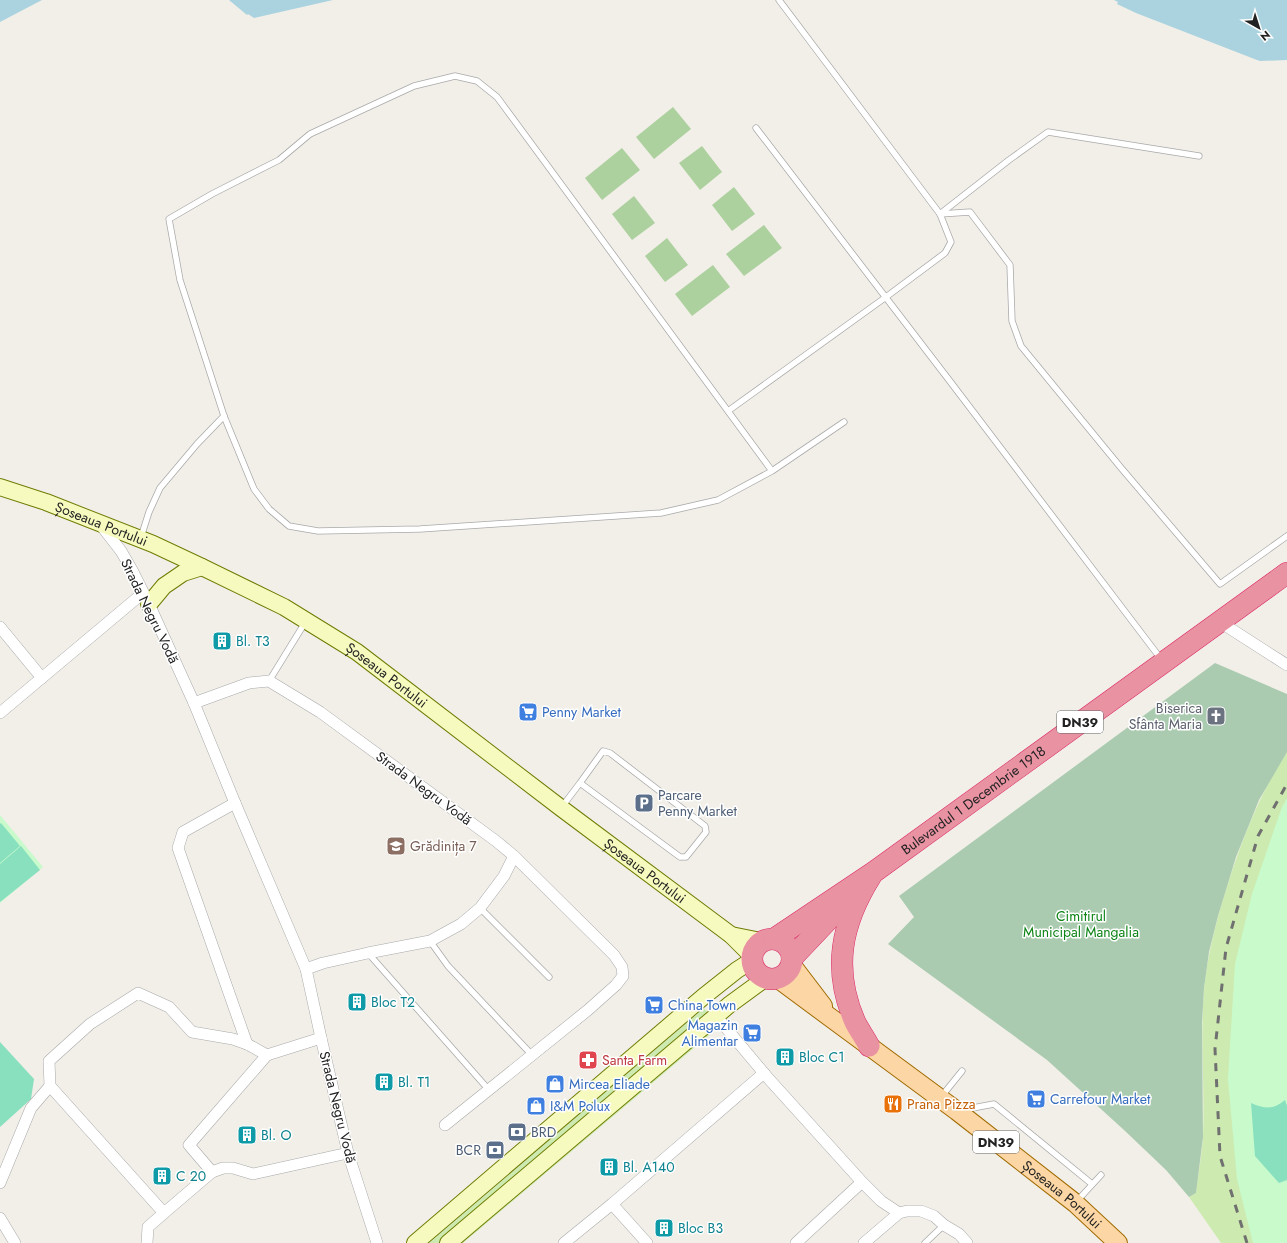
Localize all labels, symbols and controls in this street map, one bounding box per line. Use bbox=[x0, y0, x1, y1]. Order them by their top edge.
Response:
north arrow bbox=[1239, 8, 1279, 48]
text: N bbox=[1257, 27, 1274, 45]
street label: Șoseaua Portului bbox=[52, 497, 151, 551]
street label: Strada Negru Vodă bbox=[116, 555, 184, 667]
building icon: Bl. T3 bbox=[211, 630, 233, 652]
place label: Bl. T3 bbox=[236, 631, 270, 651]
street label: Șoseaua Portului bbox=[341, 637, 432, 713]
place label: Biserica Sfânta Maria bbox=[1129, 698, 1202, 734]
supermarket icon: Penny Market bbox=[517, 701, 539, 723]
place label: Penny Market bbox=[542, 702, 621, 722]
church icon: Biserica Sfânta Maria bbox=[1205, 705, 1227, 727]
road number: DN39 bbox=[1057, 711, 1103, 733]
street label: Bulevardul 1 Decembrie 1918 bbox=[897, 741, 1050, 859]
street label: Strada Negru Vodă bbox=[372, 746, 476, 830]
place label: Parcare Penny Market bbox=[658, 785, 737, 821]
parking icon: Parcare Penny Market bbox=[633, 792, 655, 814]
street label: Șoseaua Portului bbox=[599, 833, 690, 908]
school or university icon: Grădinița 7 bbox=[385, 835, 407, 857]
place label: Grădinița 7 bbox=[410, 836, 477, 857]
park label: Cimitirul Municipal Mangalia bbox=[1023, 906, 1139, 942]
building icon: Bloc T2 bbox=[346, 991, 368, 1013]
place label: Bloc T2 bbox=[371, 992, 415, 1012]
supermarket icon: China Town bbox=[643, 994, 665, 1016]
place label: China Town bbox=[668, 995, 736, 1015]
place label: Magazin Alimentar bbox=[682, 1015, 738, 1051]
supermarket icon: Magazin Alimentar bbox=[741, 1022, 763, 1044]
building icon: Bloc C1 bbox=[774, 1046, 796, 1068]
place label: Bloc C1 bbox=[799, 1047, 844, 1067]
street label: Strada Negru Vodă bbox=[314, 1049, 362, 1165]
pharmacy icon: Santa Farm bbox=[577, 1049, 599, 1071]
place label: Santa Farm bbox=[602, 1050, 667, 1070]
building icon: Bl. T1 bbox=[373, 1071, 395, 1093]
place label: Bl. T1 bbox=[398, 1072, 430, 1092]
shop icon: Mircea Eliade bbox=[544, 1073, 566, 1095]
place label: Mircea Eliade bbox=[569, 1074, 650, 1094]
supermarket icon: Carrefour Market bbox=[1025, 1088, 1047, 1110]
place label: Carrefour Market bbox=[1050, 1089, 1151, 1109]
restaurant icon: Prana Pizza bbox=[882, 1093, 904, 1115]
place label: Prana Pizza bbox=[907, 1094, 976, 1114]
shop icon: I&M Polux bbox=[525, 1095, 547, 1117]
place label: I&M Polux bbox=[550, 1096, 610, 1116]
bank icon: BRD bbox=[506, 1121, 528, 1143]
place label: BRD bbox=[531, 1122, 556, 1142]
building icon: Bl. O bbox=[236, 1124, 258, 1146]
place label: Bl. O bbox=[261, 1125, 292, 1145]
road number: DN39 bbox=[973, 1131, 1019, 1153]
bank icon: BCR bbox=[484, 1139, 506, 1161]
place label: BCR bbox=[456, 1140, 481, 1160]
building icon: Bl. A140 bbox=[598, 1156, 620, 1178]
street label: Șoseaua Portului bbox=[1017, 1156, 1106, 1233]
place label: Bl. A140 bbox=[623, 1157, 675, 1177]
building icon: C 20 bbox=[151, 1165, 173, 1187]
place label: C 20 bbox=[176, 1166, 206, 1186]
building icon: Bloc B3 bbox=[653, 1217, 675, 1239]
place label: Bloc B3 bbox=[678, 1218, 723, 1238]

